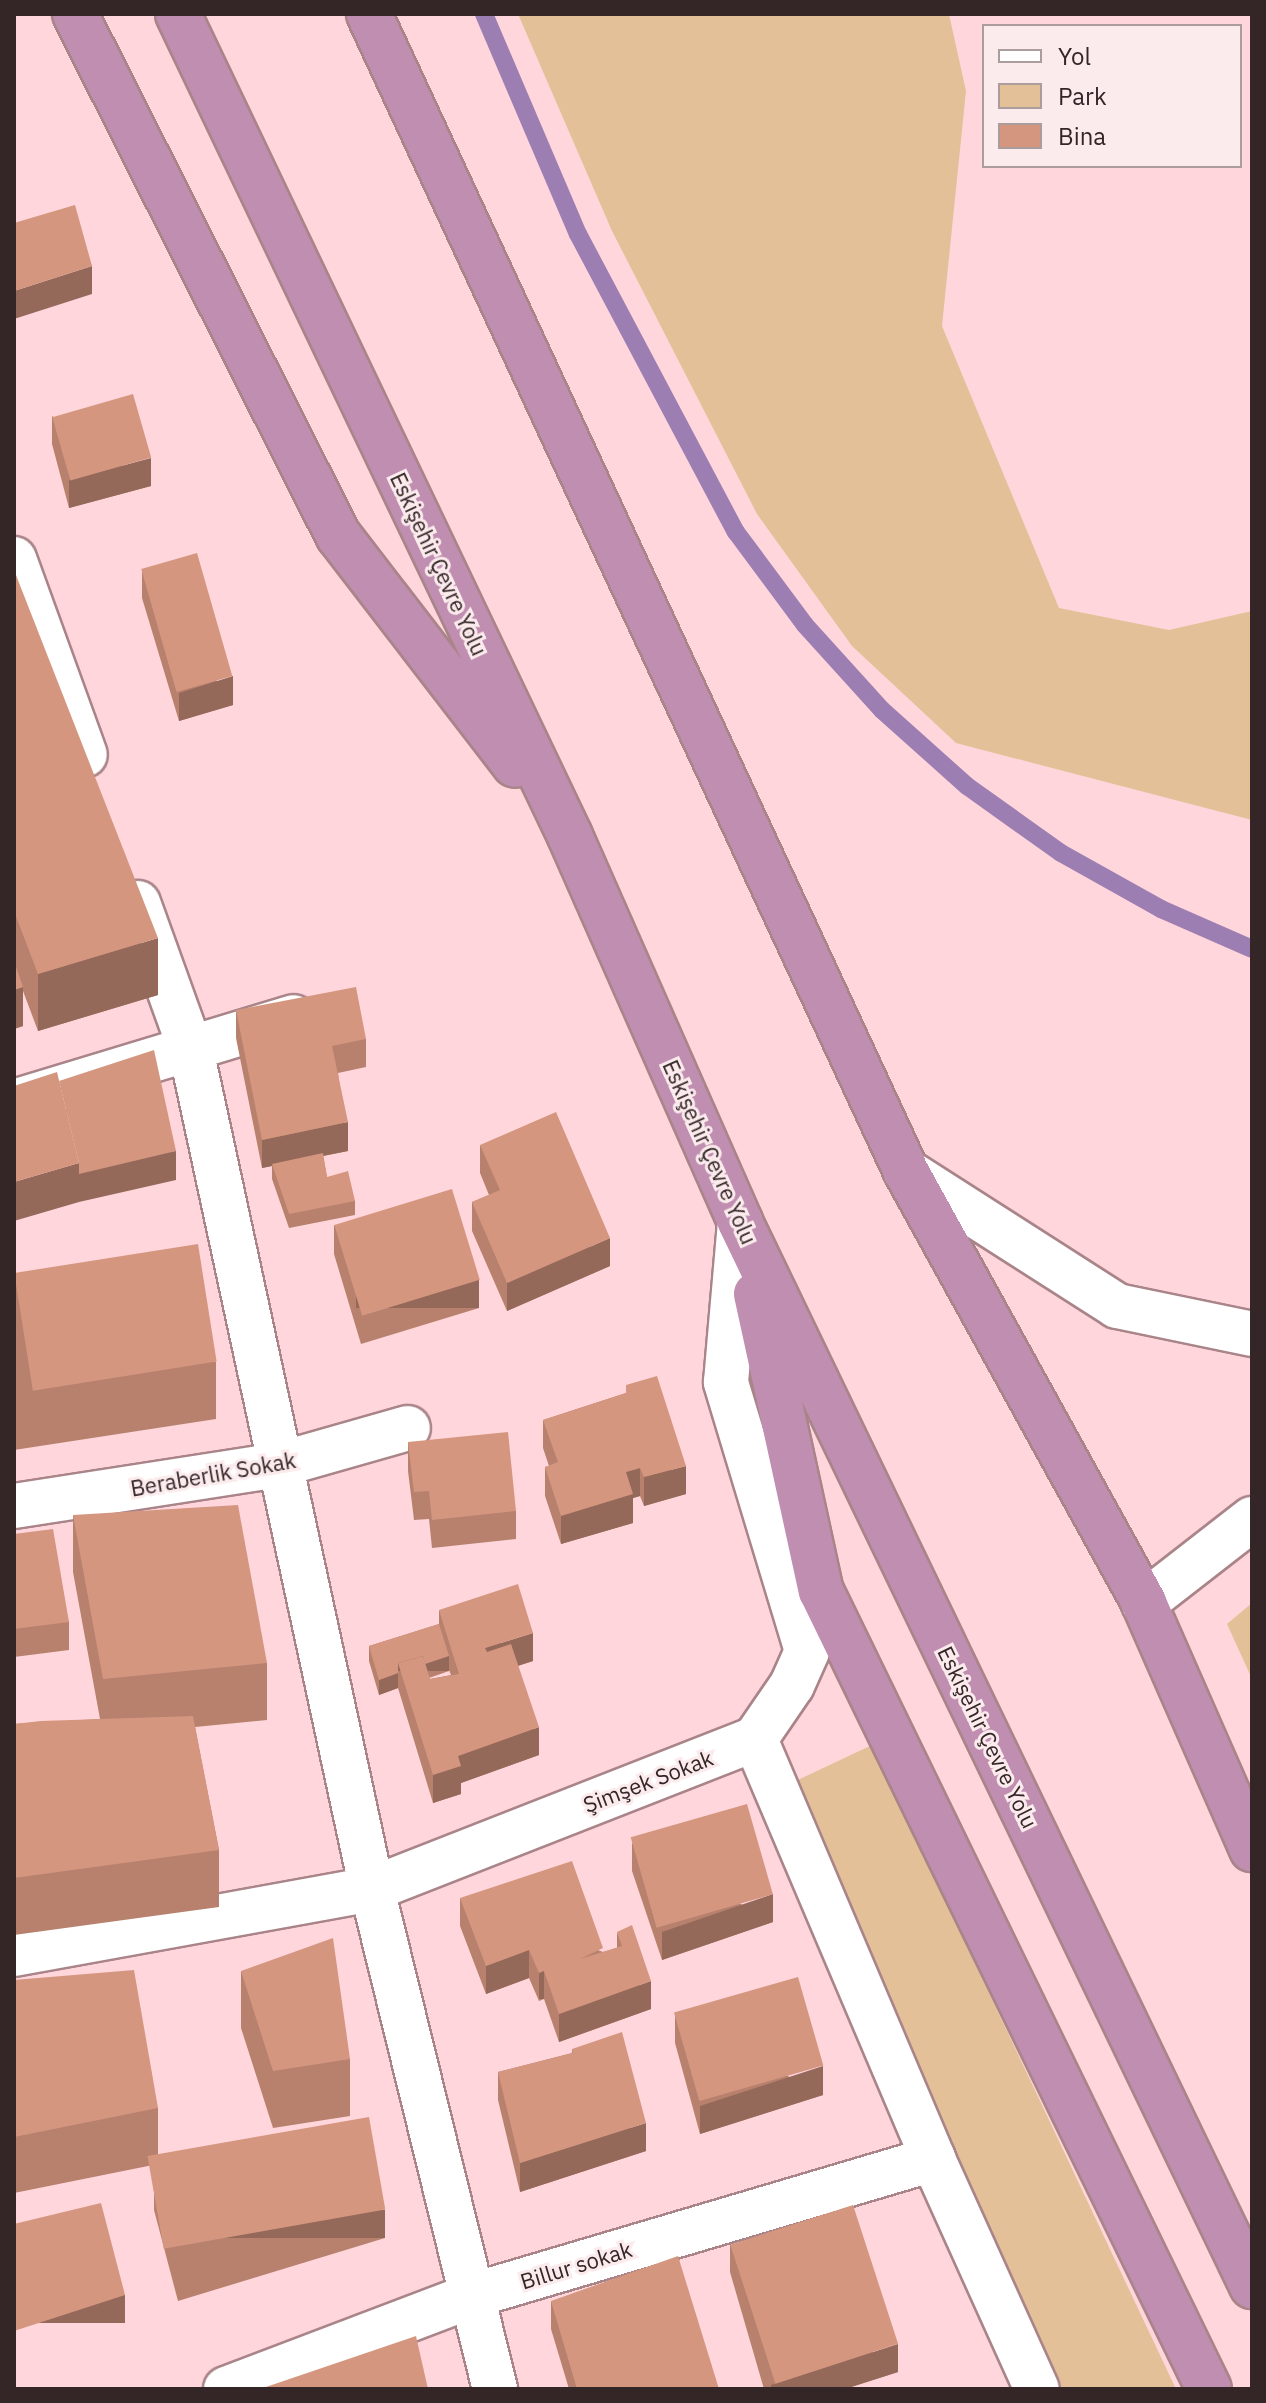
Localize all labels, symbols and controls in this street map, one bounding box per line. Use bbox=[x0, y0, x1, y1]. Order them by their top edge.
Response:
legend bbox=[982, 24, 1242, 168]
text: Yol bbox=[1058, 40, 1091, 72]
text: Park bbox=[1058, 80, 1107, 112]
text: Bina bbox=[1058, 120, 1106, 152]
street label: Eskişehir Çevre Yolu bbox=[385, 468, 493, 660]
street label: Eskişehir Çevre Yolu bbox=[657, 1056, 763, 1248]
street label: Beraberlik Sokak bbox=[128, 1446, 298, 1502]
street label: Eskişehir Çevre Yolu bbox=[933, 1642, 1043, 1832]
street label: Şimşek Sokak bbox=[579, 1744, 717, 1818]
street label: Billur sokak bbox=[517, 2236, 635, 2294]

